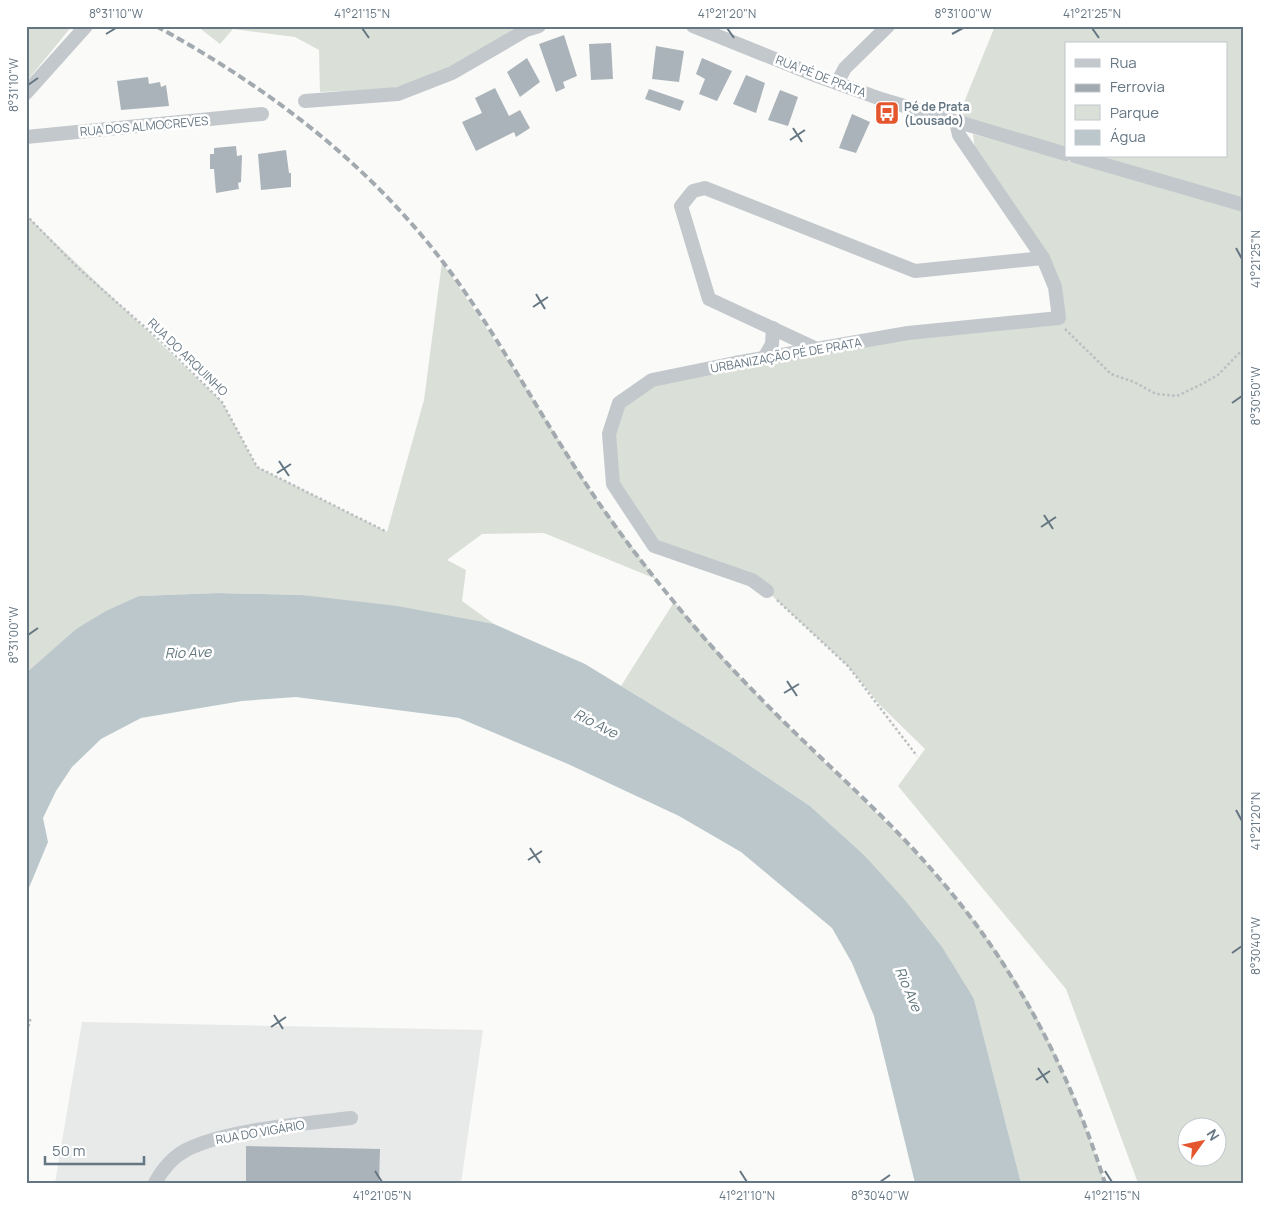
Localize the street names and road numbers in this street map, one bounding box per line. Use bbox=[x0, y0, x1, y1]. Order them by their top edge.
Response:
street label: RUA PÉ DE PRATA bbox=[773, 51, 869, 101]
street label: RUA DOS ALMOCREVES bbox=[79, 112, 209, 140]
street label: RUA DO ARQUINHO bbox=[144, 314, 232, 400]
street label: URBANIZAÇÃO PÉ DE PRATA bbox=[709, 333, 863, 377]
street label: RUA DO VIGÁRIO bbox=[214, 1116, 306, 1148]

